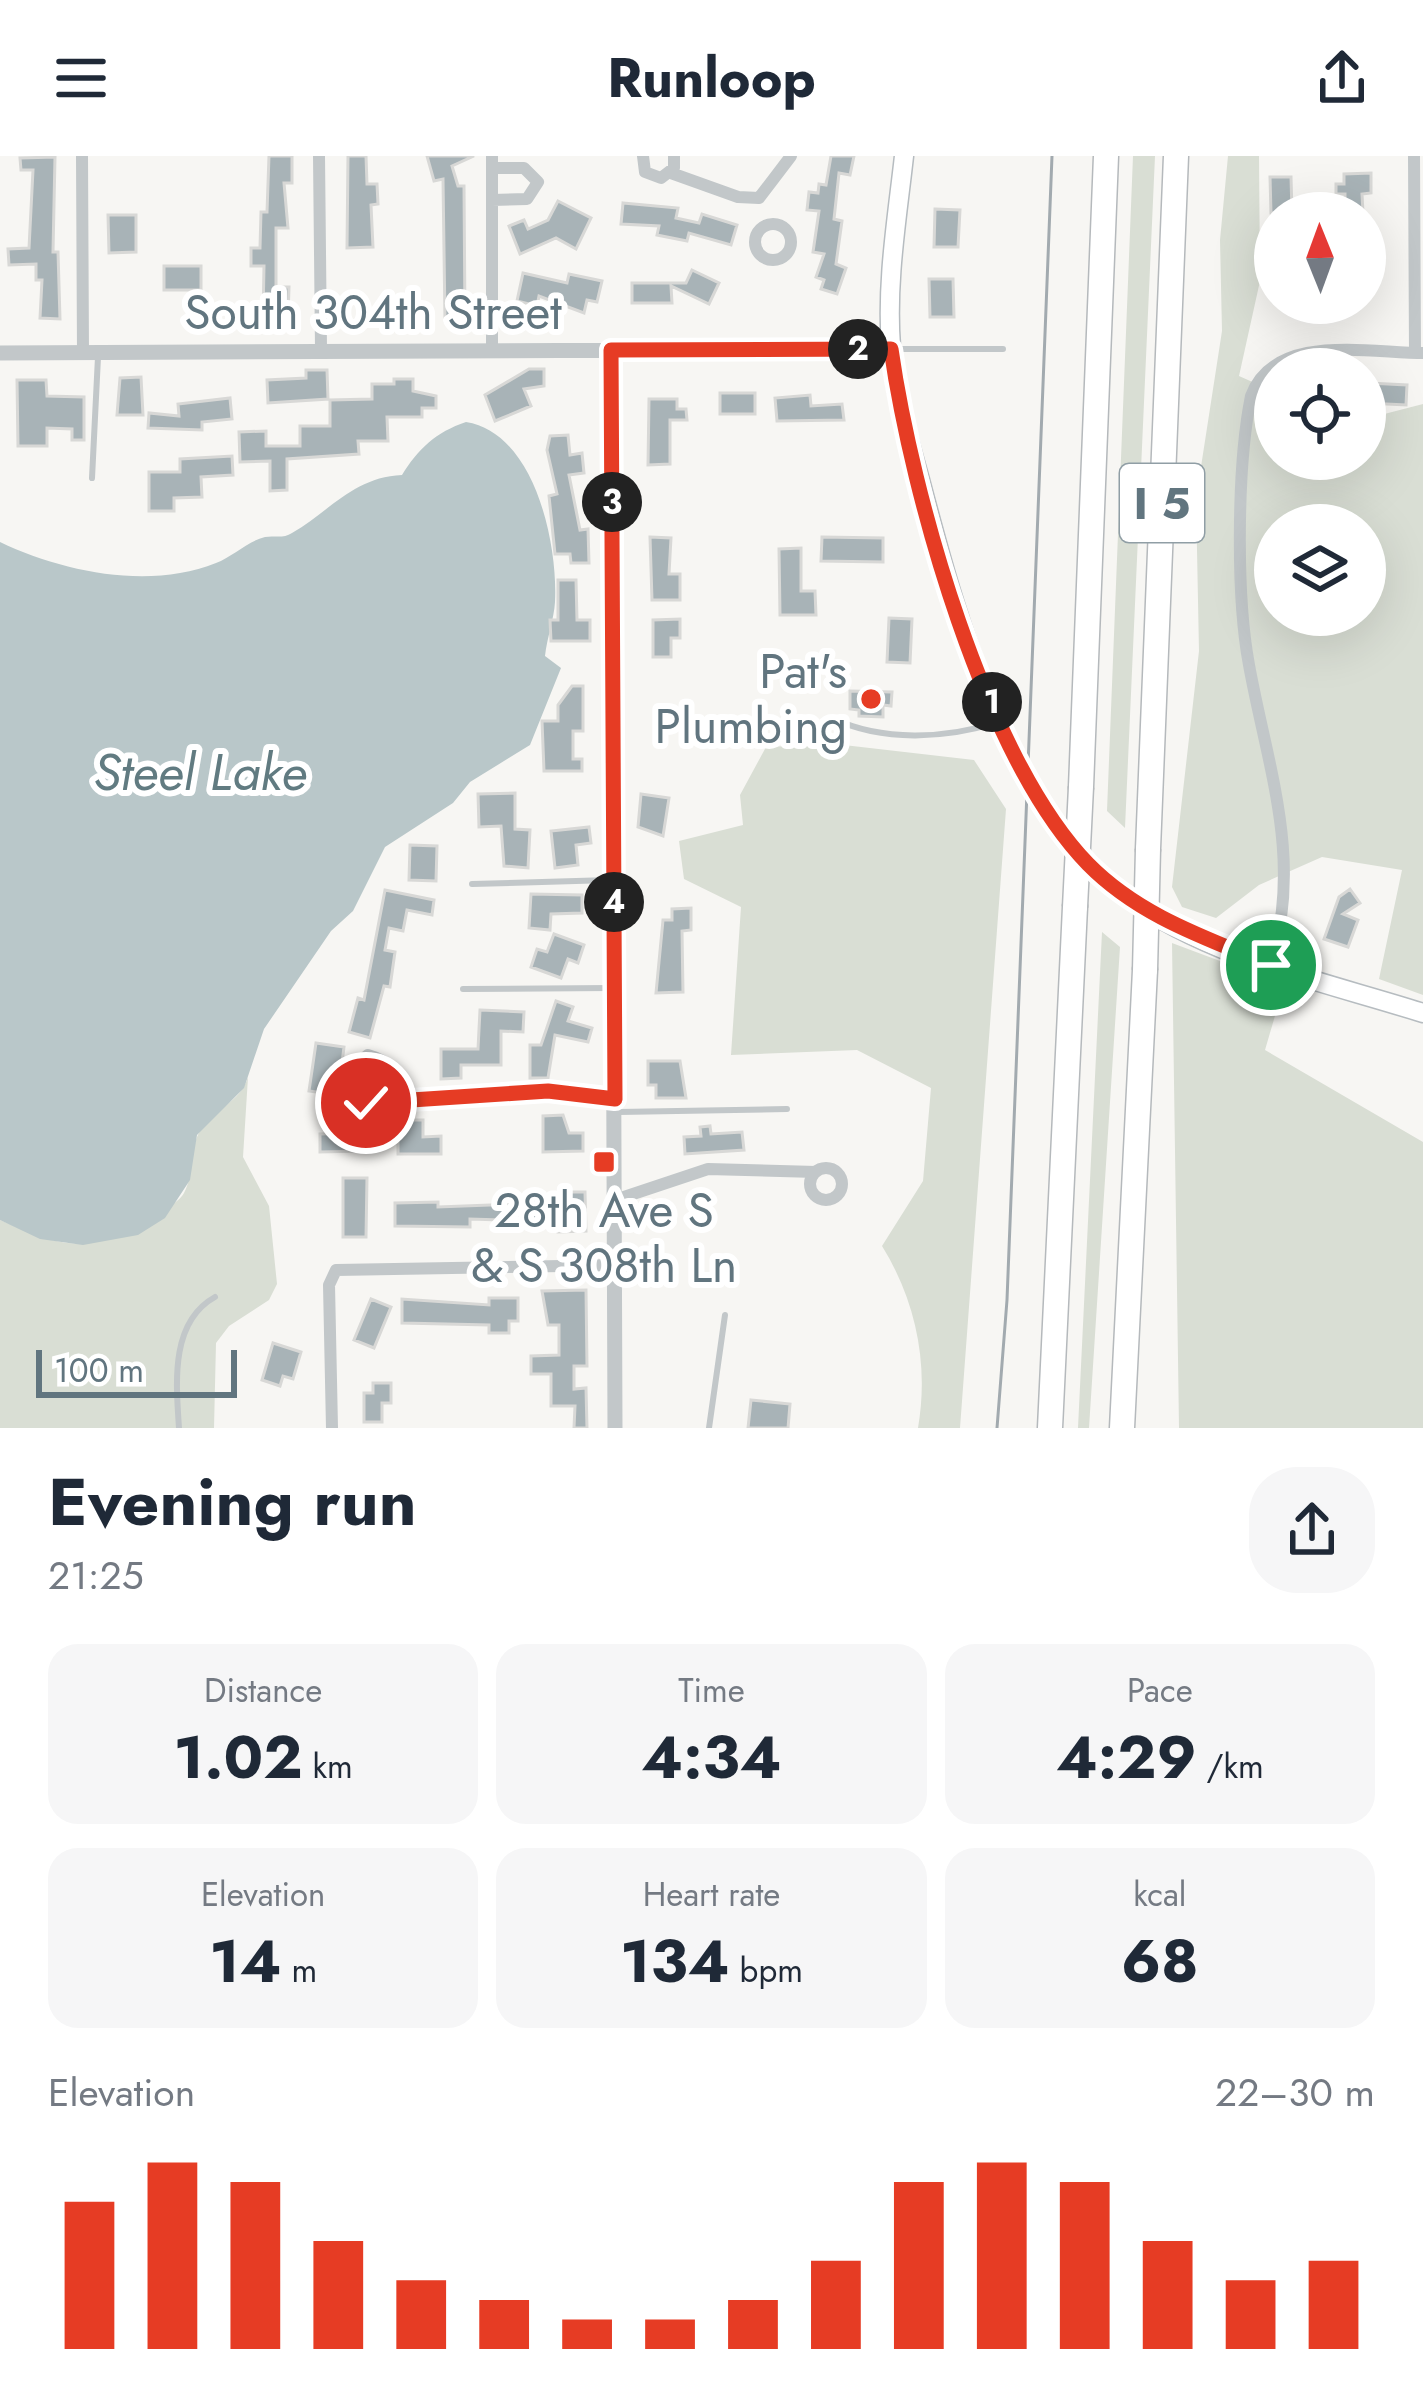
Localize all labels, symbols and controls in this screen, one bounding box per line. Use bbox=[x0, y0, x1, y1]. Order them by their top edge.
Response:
text: Runloop bbox=[607, 39, 816, 117]
icon: menu bbox=[48, 45, 114, 111]
icon: share bbox=[1309, 45, 1375, 111]
north arrow bbox=[1254, 192, 1386, 324]
map controls bbox=[1254, 192, 1386, 636]
street label: South 304th Street bbox=[184, 278, 562, 347]
pin: 2 bbox=[828, 319, 888, 379]
text: 2 bbox=[847, 325, 869, 372]
button: locate bbox=[1254, 348, 1386, 480]
road number: I 5 bbox=[1120, 464, 1204, 542]
pin: 3 bbox=[582, 472, 642, 532]
text: 3 bbox=[602, 478, 622, 525]
button: layers bbox=[1254, 504, 1386, 636]
place label: Pat's Plumbing bbox=[655, 637, 847, 761]
pin: 1 bbox=[962, 672, 1022, 732]
text: 1 bbox=[984, 678, 1000, 725]
marker: Pat's Plumbing bbox=[858, 686, 884, 712]
water label: Steel Lake bbox=[93, 735, 307, 809]
pin: 4 bbox=[584, 872, 644, 932]
text: 4 bbox=[602, 878, 626, 925]
pin bbox=[1220, 914, 1322, 1016]
icon: arrive bbox=[1238, 932, 1304, 998]
pin bbox=[315, 1052, 417, 1154]
icon: check bbox=[333, 1070, 399, 1136]
marker: 28th Ave S & S 308th Ln bbox=[591, 1149, 617, 1175]
place label: 28th Ave S & S 308th Ln bbox=[471, 1176, 737, 1300]
scale bar bbox=[36, 1344, 237, 1397]
text: 100 m bbox=[54, 1347, 144, 1394]
text: Evening run bbox=[48, 1454, 417, 1550]
button: share bbox=[1249, 1467, 1375, 1593]
text: 21:25 bbox=[48, 1547, 144, 1604]
text: Distance bbox=[204, 1667, 322, 1714]
text: Time bbox=[678, 1667, 745, 1714]
text: Pace bbox=[1127, 1667, 1193, 1714]
text: 1.02 bbox=[174, 1714, 303, 1801]
text: 4:34 bbox=[641, 1714, 782, 1801]
text: 4:29 bbox=[1056, 1714, 1197, 1801]
text: km bbox=[303, 1743, 353, 1790]
text: /km bbox=[1197, 1743, 1264, 1790]
text: Elevation bbox=[201, 1871, 325, 1918]
text: Heart rate bbox=[643, 1871, 780, 1918]
text: kcal bbox=[1133, 1871, 1186, 1918]
text: 14 bbox=[209, 1918, 282, 2005]
text: 134 bbox=[620, 1918, 730, 2005]
text: 68 bbox=[1121, 1918, 1199, 2005]
text: m bbox=[282, 1947, 317, 1994]
text: bpm bbox=[730, 1947, 803, 1994]
text: Elevation bbox=[48, 2064, 195, 2121]
text: 22–30 m bbox=[1215, 2064, 1375, 2121]

